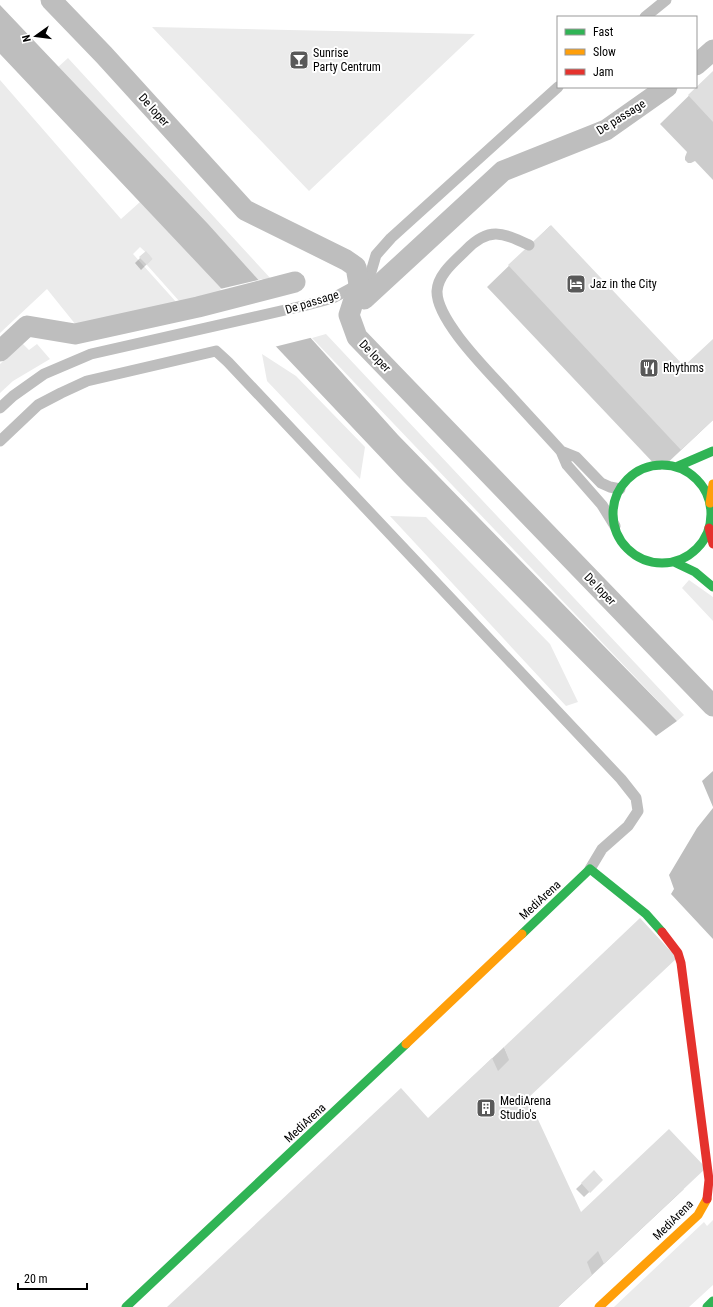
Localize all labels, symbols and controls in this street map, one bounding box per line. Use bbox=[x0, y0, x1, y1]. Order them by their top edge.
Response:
north arrow bbox=[16, 16, 56, 56]
legend bbox=[557, 16, 697, 88]
text: Fast bbox=[593, 25, 614, 39]
text: N bbox=[20, 33, 34, 43]
text: Slow bbox=[593, 45, 616, 59]
place label: Sunrise Party Centrum bbox=[313, 46, 381, 74]
bar icon: Sunrise Party Centrum bbox=[288, 49, 310, 71]
text: Jam bbox=[593, 65, 614, 79]
street label: De loper bbox=[136, 91, 173, 130]
street label: De passage bbox=[594, 96, 648, 138]
hotel icon: Jaz in the City bbox=[565, 273, 587, 295]
place label: Jaz in the City bbox=[590, 277, 657, 291]
street label: De passage bbox=[284, 287, 341, 317]
street label: De loper bbox=[356, 337, 394, 375]
restaurant icon: Rhythms bbox=[638, 357, 660, 379]
place label: Rhythms bbox=[663, 361, 704, 375]
street label: De loper bbox=[581, 570, 619, 608]
street label: MediArena bbox=[517, 877, 564, 923]
place label: MediArena Studio's bbox=[500, 1094, 551, 1122]
building icon: MediArena Studio's bbox=[475, 1097, 497, 1119]
street label: MediArena bbox=[282, 1100, 329, 1146]
street label: MediArena bbox=[650, 1197, 696, 1243]
scale bar bbox=[18, 1265, 87, 1291]
text: 20 m bbox=[24, 1272, 48, 1286]

